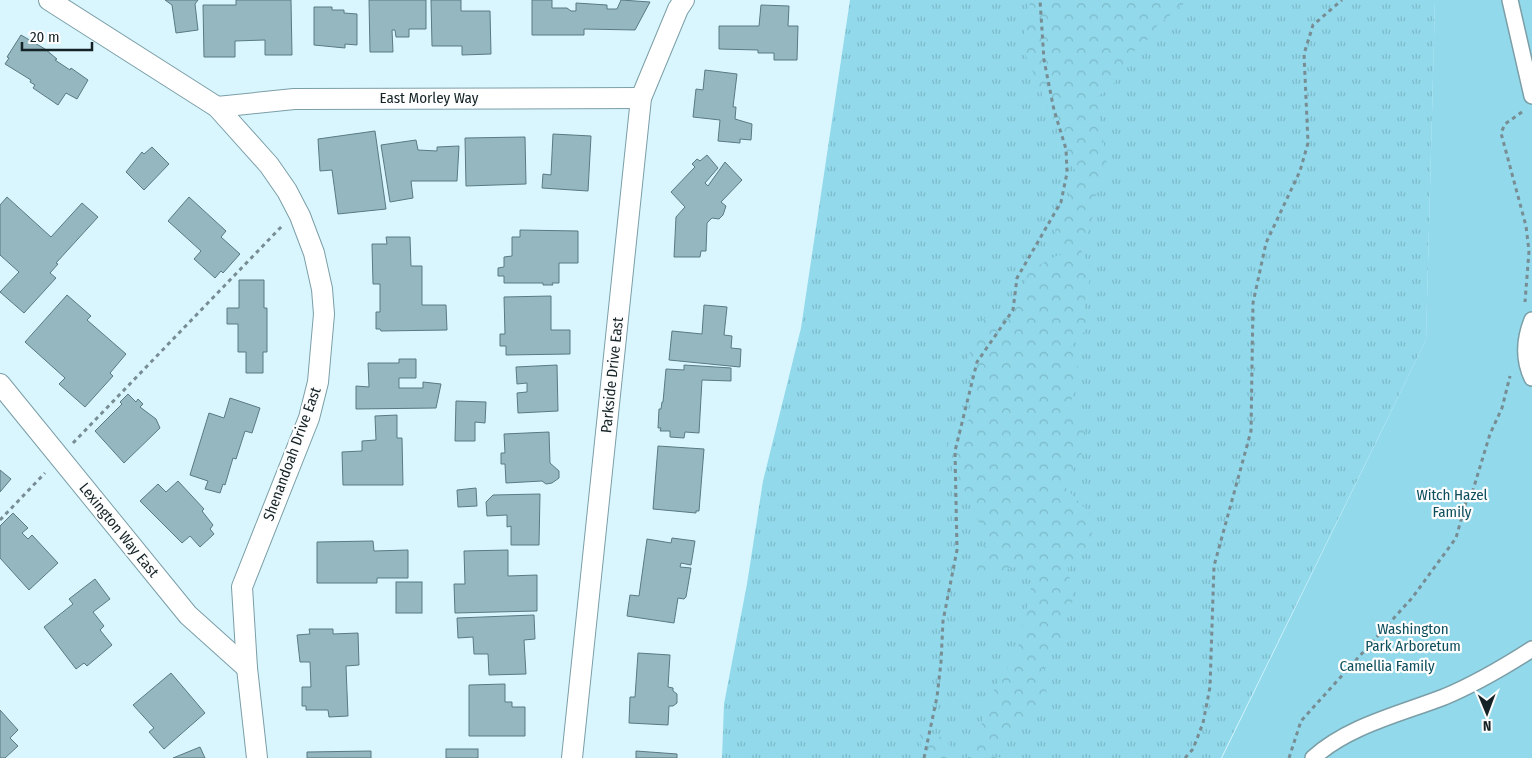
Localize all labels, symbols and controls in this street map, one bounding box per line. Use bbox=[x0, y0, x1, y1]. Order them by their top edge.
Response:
scale bar bbox=[22, 20, 92, 52]
text: 20 m bbox=[30, 28, 60, 46]
street label: East Morley Way bbox=[380, 89, 479, 107]
street label: Parkside Drive East bbox=[597, 316, 627, 434]
street label: Shenandoah Drive East bbox=[259, 385, 325, 523]
street label: Lexington Way East bbox=[75, 479, 163, 581]
park label: Witch Hazel Family bbox=[1416, 486, 1488, 521]
park label: Washington Park Arboretum bbox=[1365, 620, 1461, 655]
park label: Camellia Family bbox=[1339, 657, 1435, 675]
north arrow bbox=[1462, 688, 1512, 738]
text: N bbox=[1483, 717, 1492, 734]

